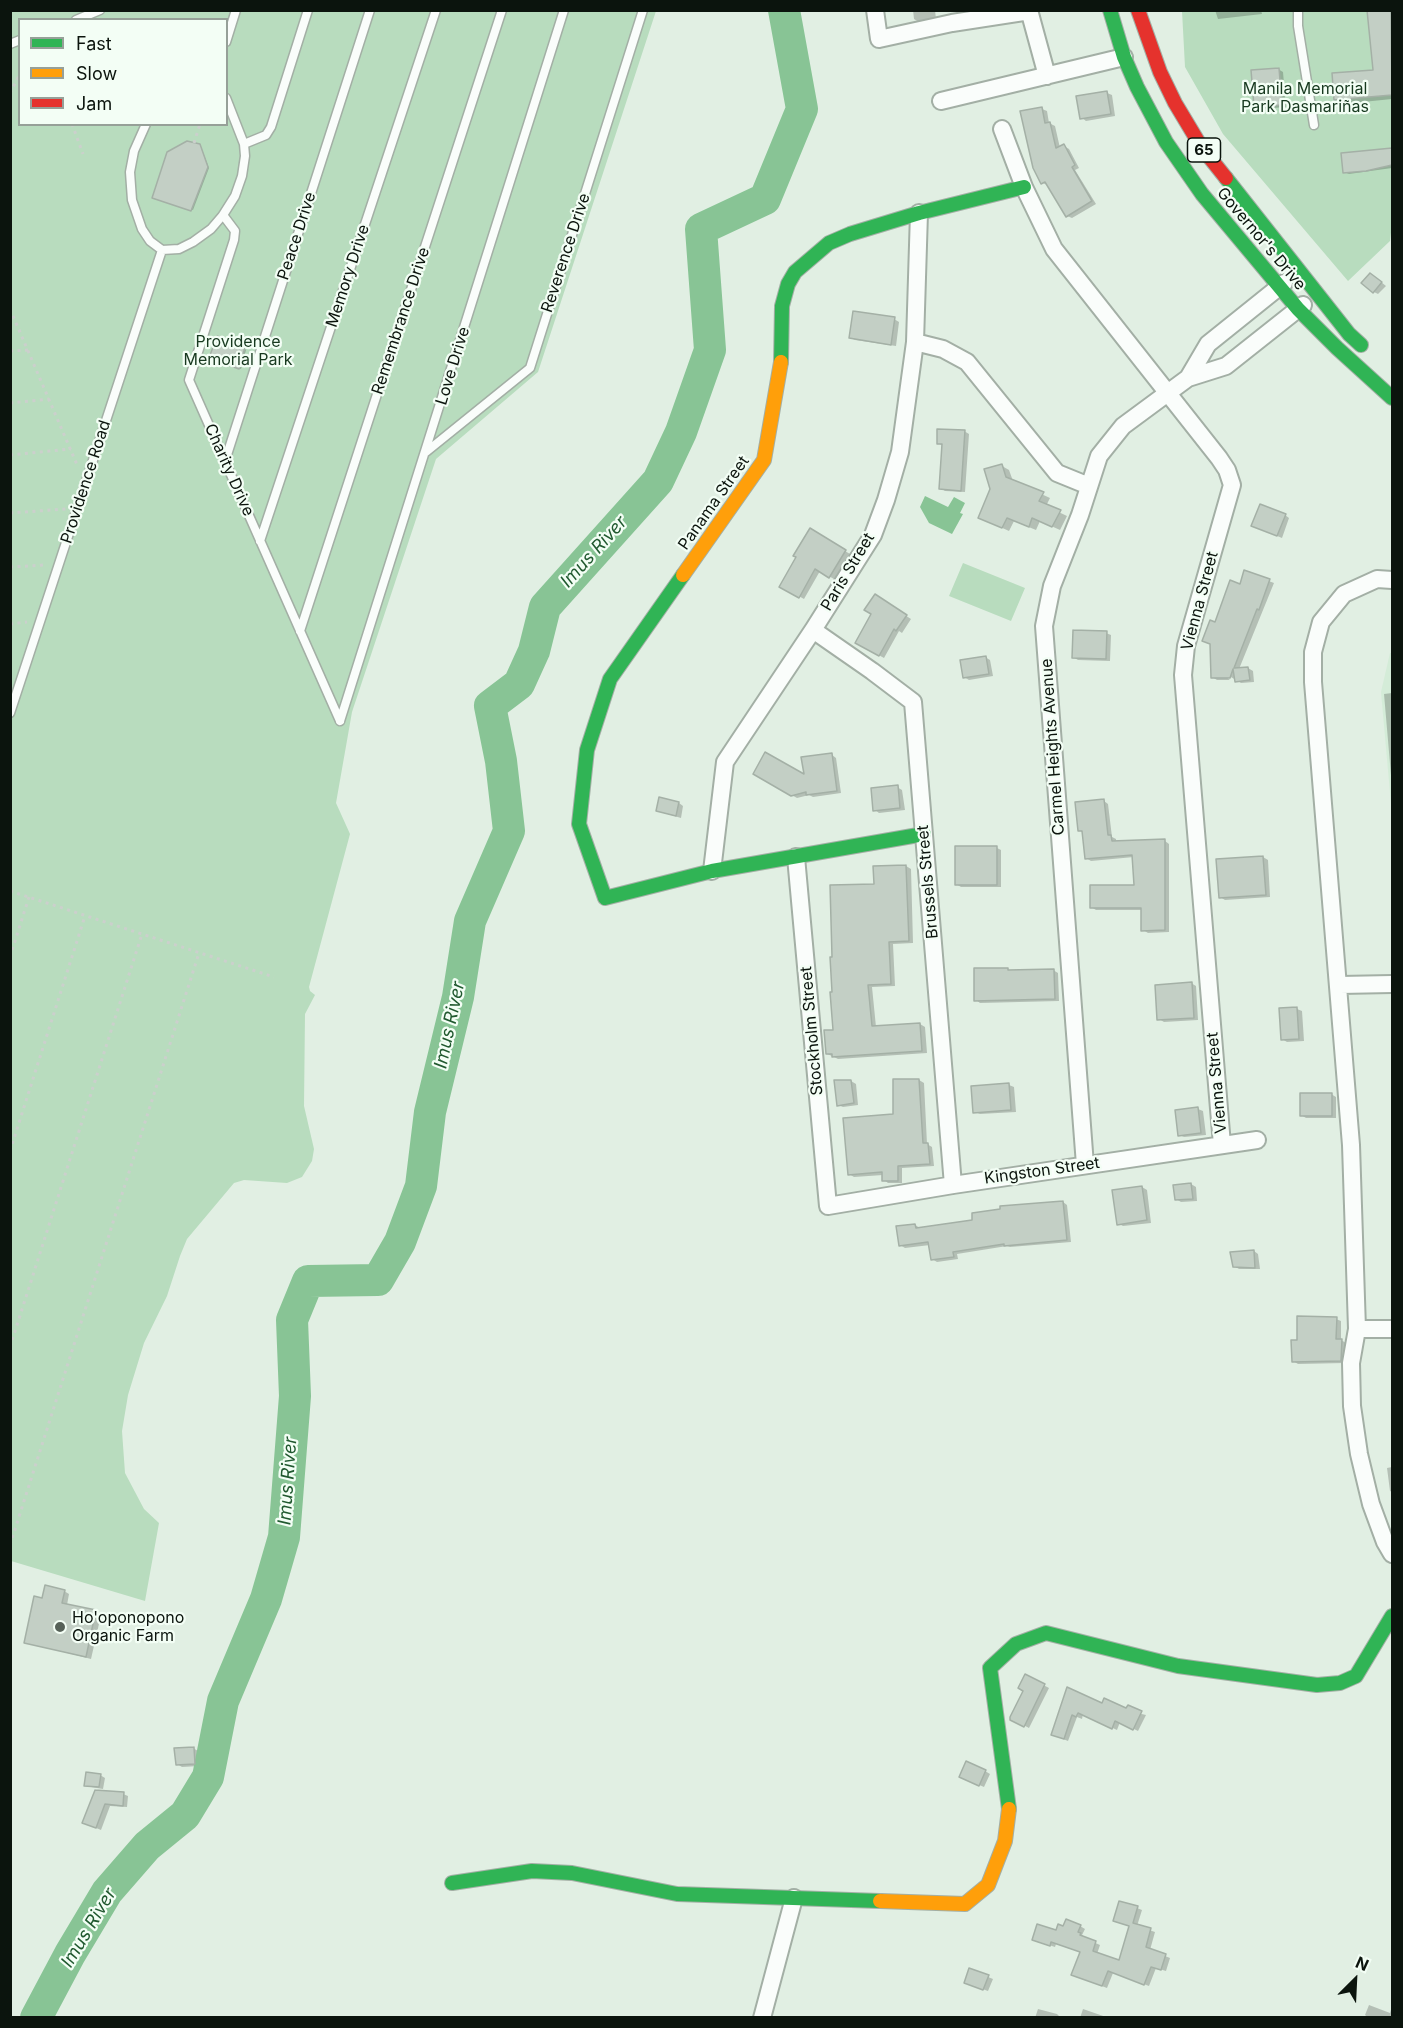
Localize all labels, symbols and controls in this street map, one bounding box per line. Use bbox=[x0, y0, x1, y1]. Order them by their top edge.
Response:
legend bbox=[18, 18, 228, 126]
text: Fast bbox=[76, 33, 112, 54]
text: Slow bbox=[76, 63, 117, 84]
park label: Manila Memorial Park Dasmariñas bbox=[1241, 79, 1369, 117]
text: Jam bbox=[76, 93, 112, 114]
road number: 65 bbox=[1188, 138, 1220, 162]
street label: Governor's Drive bbox=[1213, 184, 1309, 294]
street label: Peace Drive bbox=[274, 190, 320, 282]
street label: Reverence Drive bbox=[538, 191, 594, 315]
street label: Memory Drive bbox=[322, 222, 374, 330]
street label: Remembrance Drive bbox=[368, 245, 434, 397]
street label: Love Drive bbox=[432, 325, 474, 407]
park label: Providence Memorial Park bbox=[183, 332, 293, 370]
street label: Providence Road bbox=[57, 418, 115, 546]
street label: Charity Drive bbox=[200, 421, 258, 519]
street label: Panama Street bbox=[675, 452, 753, 554]
water label: Imus River bbox=[556, 512, 632, 592]
street label: Paris Street bbox=[817, 530, 879, 614]
street label: Vienna Street bbox=[1178, 549, 1222, 653]
street label: Carmel Heights Avenue bbox=[1037, 658, 1069, 836]
street label: Brussels Street bbox=[913, 824, 943, 940]
street label: Stockholm Street bbox=[797, 966, 827, 1096]
water label: Imus River bbox=[430, 979, 470, 1071]
street label: Vienna Street bbox=[1203, 1031, 1231, 1135]
street label: Kingston Street bbox=[983, 1153, 1101, 1189]
water label: Imus River bbox=[274, 1436, 302, 1526]
place label: Ho'oponopono Organic Farm bbox=[72, 1608, 184, 1646]
marker: Ho'oponopono Organic Farm bbox=[53, 1620, 67, 1634]
water label: Imus River bbox=[57, 1884, 121, 1972]
north arrow bbox=[1325, 1950, 1385, 2010]
text: N bbox=[1353, 1952, 1372, 1975]

